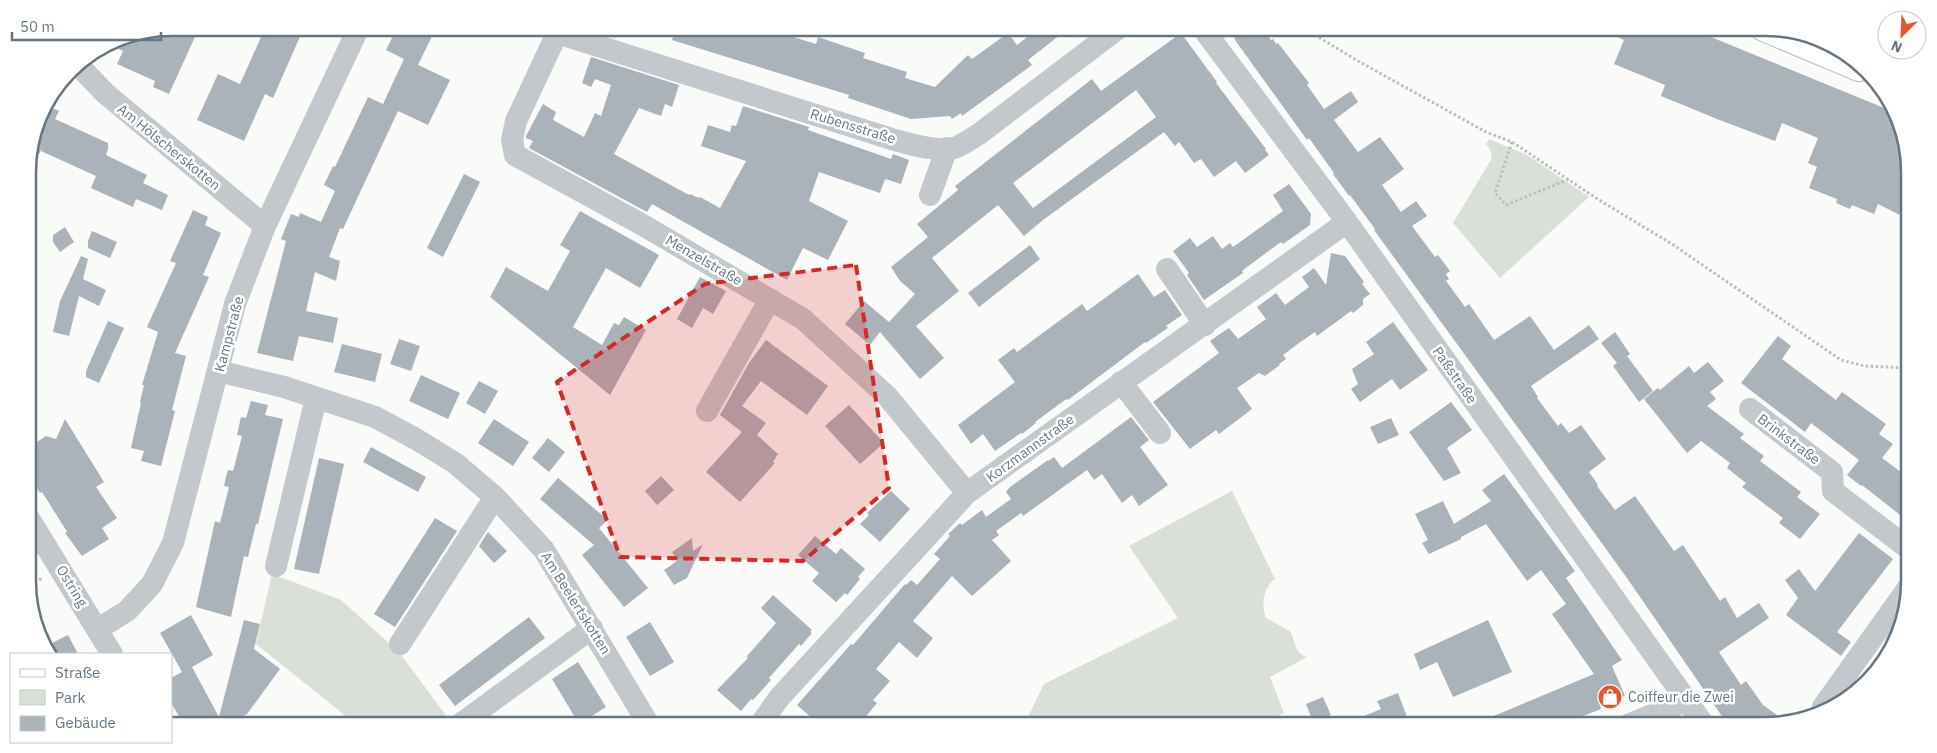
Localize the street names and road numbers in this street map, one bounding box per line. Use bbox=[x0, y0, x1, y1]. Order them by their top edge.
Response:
street label: Am Hölscherskotten bbox=[114, 100, 224, 194]
street label: Rubensstraße bbox=[808, 104, 898, 148]
street label: Menzelstraße bbox=[662, 231, 746, 289]
street label: Kampstraße bbox=[210, 294, 248, 374]
street label: Paßstraße bbox=[1429, 343, 1481, 407]
street label: Korzmannstraße bbox=[982, 410, 1078, 486]
street label: Brinkstraße bbox=[1754, 410, 1824, 469]
street label: Am Beelertskotten bbox=[537, 548, 615, 658]
street label: Ostring bbox=[53, 562, 92, 611]

